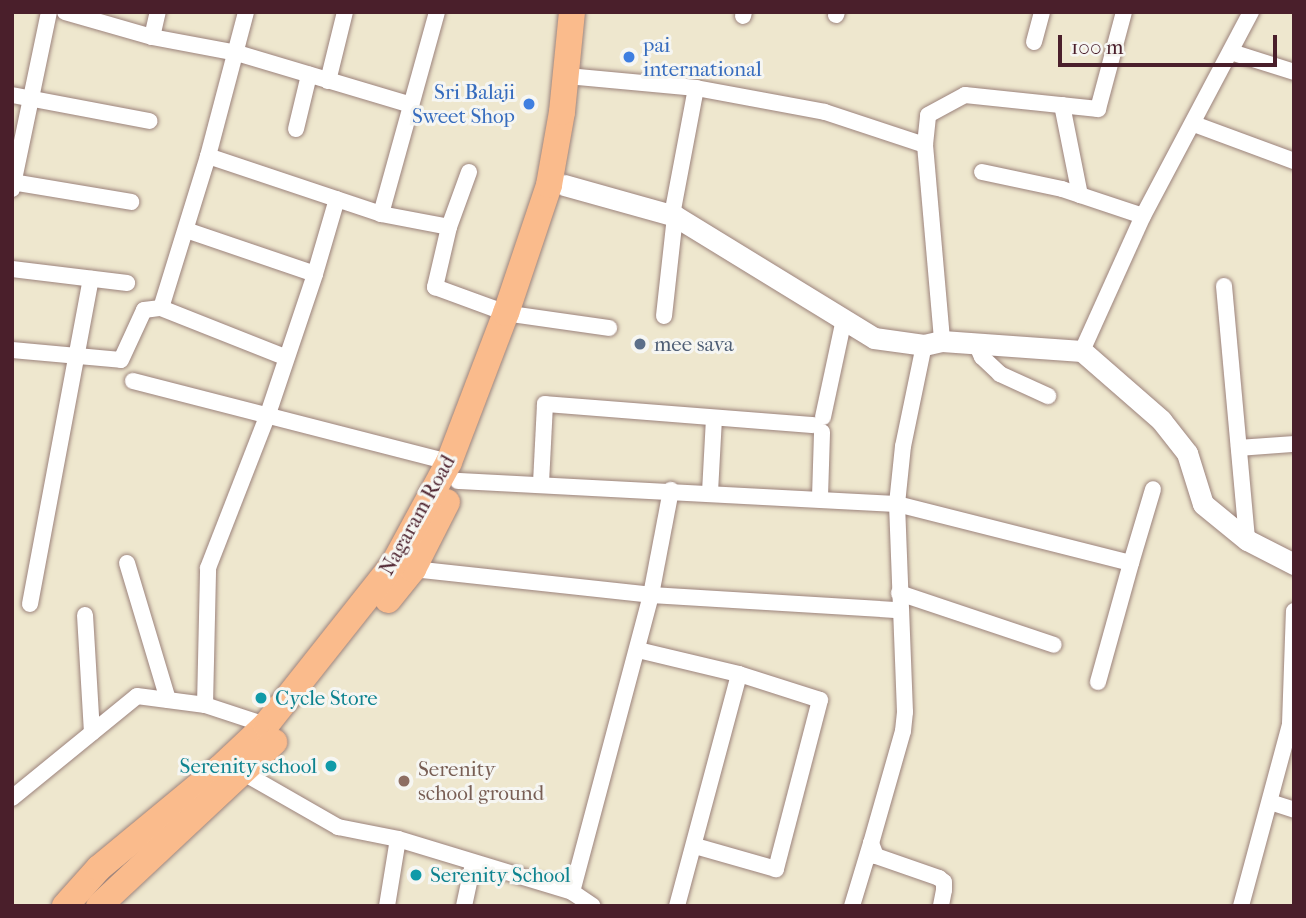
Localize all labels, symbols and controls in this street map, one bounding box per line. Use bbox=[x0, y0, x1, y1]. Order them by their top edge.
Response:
scale bar bbox=[1061, 21, 1280, 65]
place label: pai international bbox=[643, 32, 762, 82]
text: 100 m bbox=[1071, 35, 1124, 59]
marker: pai international bbox=[621, 49, 637, 65]
place label: Sri Balaji Sweet Shop bbox=[412, 79, 515, 129]
marker: Sri Balaji Sweet Shop bbox=[521, 96, 537, 112]
place label: mee sava bbox=[654, 331, 734, 357]
marker: mee sava bbox=[632, 336, 648, 352]
street label: Nagaram Road bbox=[374, 451, 460, 579]
place label: Cycle Store bbox=[275, 685, 378, 711]
marker: Cycle Store bbox=[253, 690, 269, 706]
place label: Serenity school bbox=[180, 753, 317, 779]
place label: Serenity school ground bbox=[418, 756, 544, 806]
marker: Serenity school bbox=[323, 758, 339, 774]
marker: Serenity school ground bbox=[396, 773, 412, 789]
place label: Serenity School bbox=[430, 862, 571, 888]
marker: Serenity School bbox=[408, 867, 424, 883]

